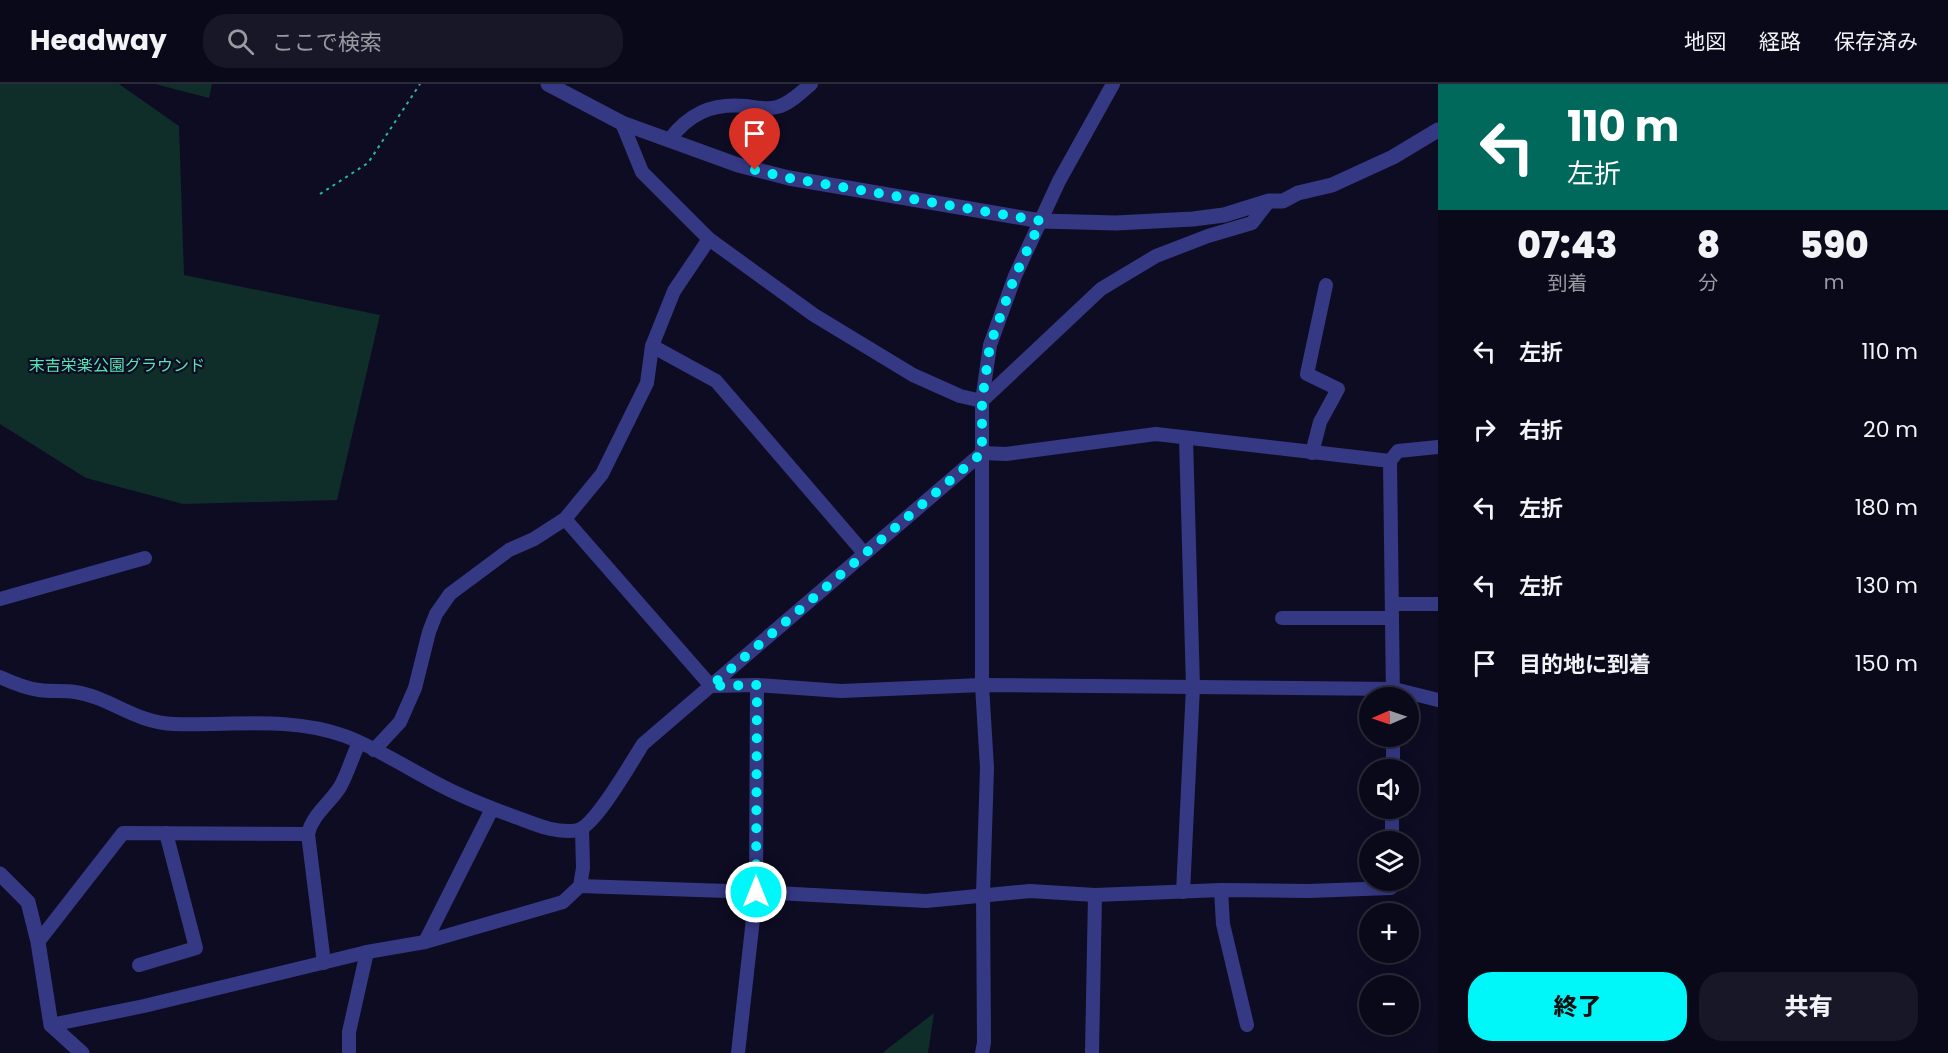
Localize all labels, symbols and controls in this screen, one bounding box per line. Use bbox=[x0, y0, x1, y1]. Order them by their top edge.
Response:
search box bbox=[203, 14, 623, 68]
text: Headway bbox=[30, 21, 167, 60]
icon: search bbox=[224, 25, 257, 58]
text: ここで検索 bbox=[272, 27, 382, 58]
text: 地図 bbox=[1684, 27, 1726, 56]
text: 経路 bbox=[1759, 27, 1801, 56]
text: 保存済み bbox=[1834, 27, 1918, 56]
text: 110 m bbox=[1567, 97, 1679, 156]
pin bbox=[729, 108, 780, 170]
icon: left bbox=[1468, 108, 1546, 186]
icon: arrive bbox=[738, 117, 771, 150]
text: 左折 bbox=[1567, 155, 1621, 192]
text: 07:43 bbox=[1517, 220, 1618, 271]
text: 8 bbox=[1697, 220, 1720, 271]
text: 590 bbox=[1800, 220, 1869, 271]
text: m bbox=[1824, 268, 1844, 296]
text: 到着 bbox=[1547, 269, 1587, 297]
text: 分 bbox=[1699, 269, 1719, 297]
icon: left bbox=[1468, 335, 1501, 368]
text: 110 m bbox=[1862, 336, 1918, 367]
text: 左折 bbox=[1519, 337, 1563, 368]
park label: 末吉栄楽公園グラウンド bbox=[29, 354, 205, 377]
icon: right bbox=[1468, 413, 1501, 446]
text: 20 m bbox=[1863, 414, 1918, 445]
text: 右折 bbox=[1519, 415, 1563, 446]
icon: left bbox=[1468, 491, 1501, 524]
text: 180 m bbox=[1855, 492, 1918, 523]
text: 左折 bbox=[1519, 493, 1563, 524]
icon: left bbox=[1468, 569, 1501, 602]
text: 130 m bbox=[1856, 570, 1918, 601]
text: 左折 bbox=[1519, 571, 1563, 602]
icon: arrive bbox=[1468, 647, 1501, 680]
text: 150 m bbox=[1855, 648, 1918, 679]
text: 目的地に到着 bbox=[1519, 649, 1651, 680]
north arrow bbox=[1359, 687, 1419, 747]
map controls bbox=[1359, 687, 1419, 1035]
button: sound bbox=[1359, 759, 1419, 819]
button: layers bbox=[1359, 831, 1419, 891]
position arrow bbox=[724, 860, 788, 924]
button: + bbox=[1359, 903, 1419, 963]
button: 終了 bbox=[1468, 972, 1687, 1041]
button: 共有 bbox=[1699, 972, 1918, 1041]
button: − bbox=[1359, 975, 1419, 1035]

